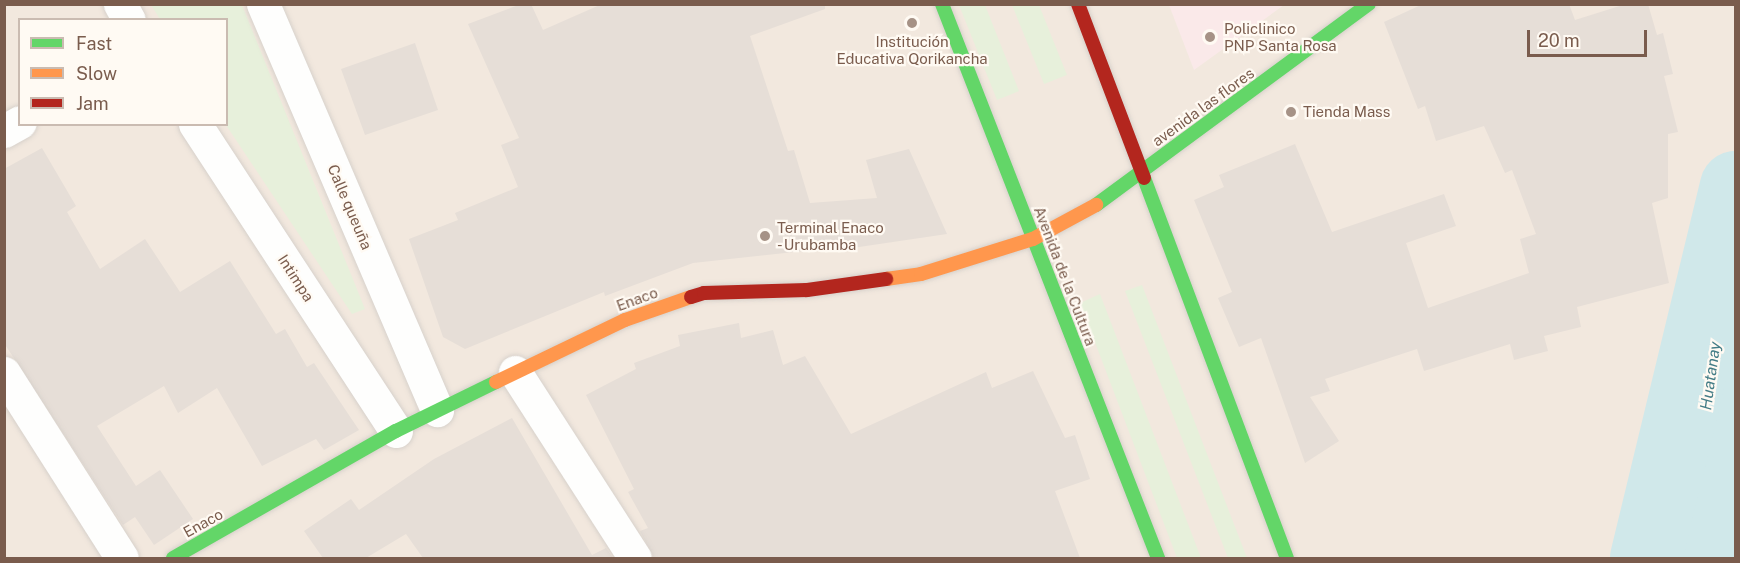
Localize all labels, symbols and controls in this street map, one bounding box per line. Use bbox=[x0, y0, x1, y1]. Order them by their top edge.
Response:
marker: Institución Educativa Qorikancha bbox=[905, 16, 919, 30]
legend bbox=[18, 18, 228, 126]
scale bar bbox=[1530, 18, 1650, 56]
place label: Policlinico PNP Santa Rosa bbox=[1224, 19, 1337, 54]
marker: Policlinico PNP Santa Rosa bbox=[1201, 28, 1219, 46]
text: 20 m bbox=[1538, 30, 1580, 51]
place label: Institución Educativa Qorikancha bbox=[836, 32, 988, 67]
text: Fast bbox=[76, 33, 112, 54]
text: Slow bbox=[76, 63, 117, 84]
street label: avenida las flores bbox=[1149, 64, 1257, 150]
text: Jam bbox=[76, 93, 109, 114]
place label: Tienda Mass bbox=[1303, 103, 1390, 121]
marker: Tienda Mass bbox=[1284, 105, 1298, 119]
street label: Calle queuña bbox=[324, 162, 376, 252]
street label: Avenida de la Cultura bbox=[1030, 204, 1100, 348]
place label: Terminal Enaco - Urubamba bbox=[777, 218, 884, 253]
marker: Terminal Enaco - Urubamba bbox=[758, 229, 772, 243]
street label: Intimpa bbox=[274, 251, 318, 305]
street label: Enaco bbox=[614, 283, 660, 315]
water label: Huatanay bbox=[1697, 341, 1725, 411]
street label: Enaco bbox=[180, 505, 226, 541]

